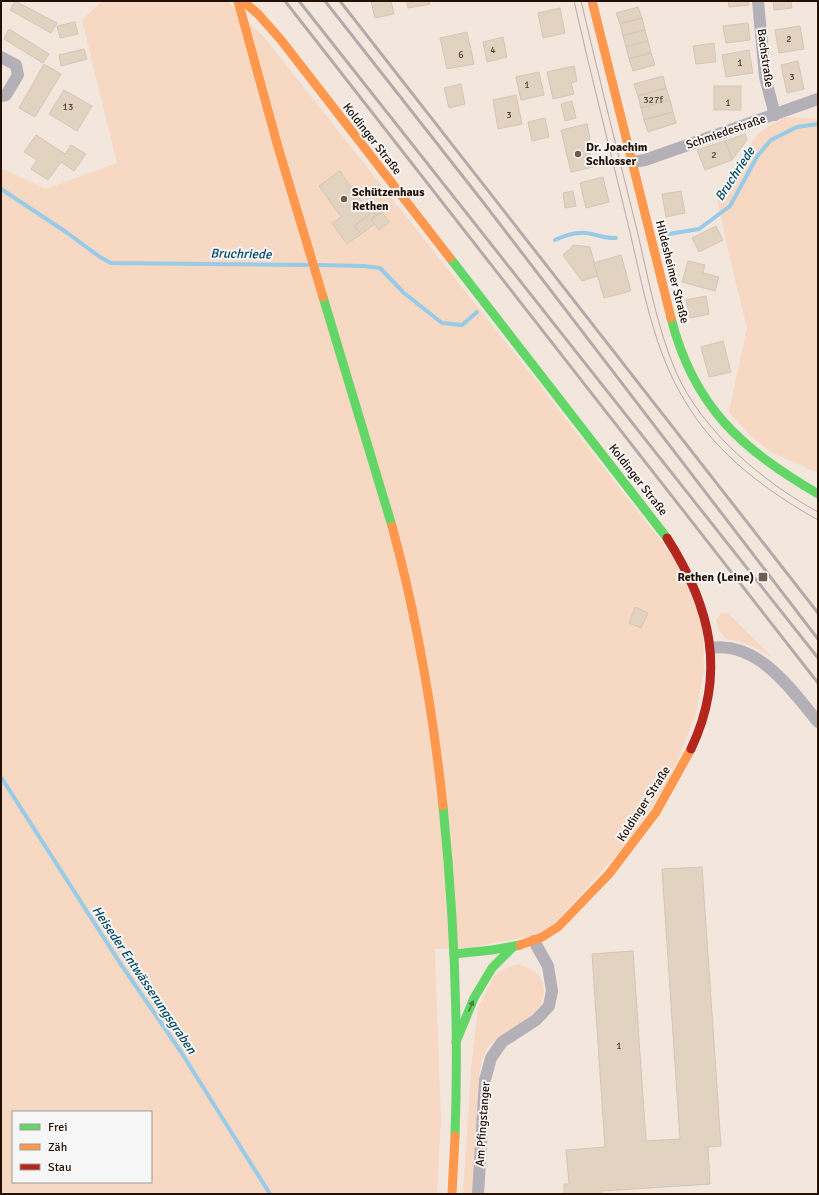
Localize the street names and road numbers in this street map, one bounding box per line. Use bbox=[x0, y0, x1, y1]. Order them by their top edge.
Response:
street label: Bachstraße bbox=[753, 28, 777, 88]
street label: Koldinger Straße bbox=[339, 100, 405, 178]
street label: Schmiedestraße bbox=[684, 111, 768, 153]
street label: Hildesheimer Straße bbox=[652, 219, 692, 325]
street label: Koldinger Straße bbox=[605, 441, 671, 519]
street label: Koldinger Straße bbox=[614, 763, 674, 845]
street label: Am Pfingstanger bbox=[473, 1080, 493, 1167]

